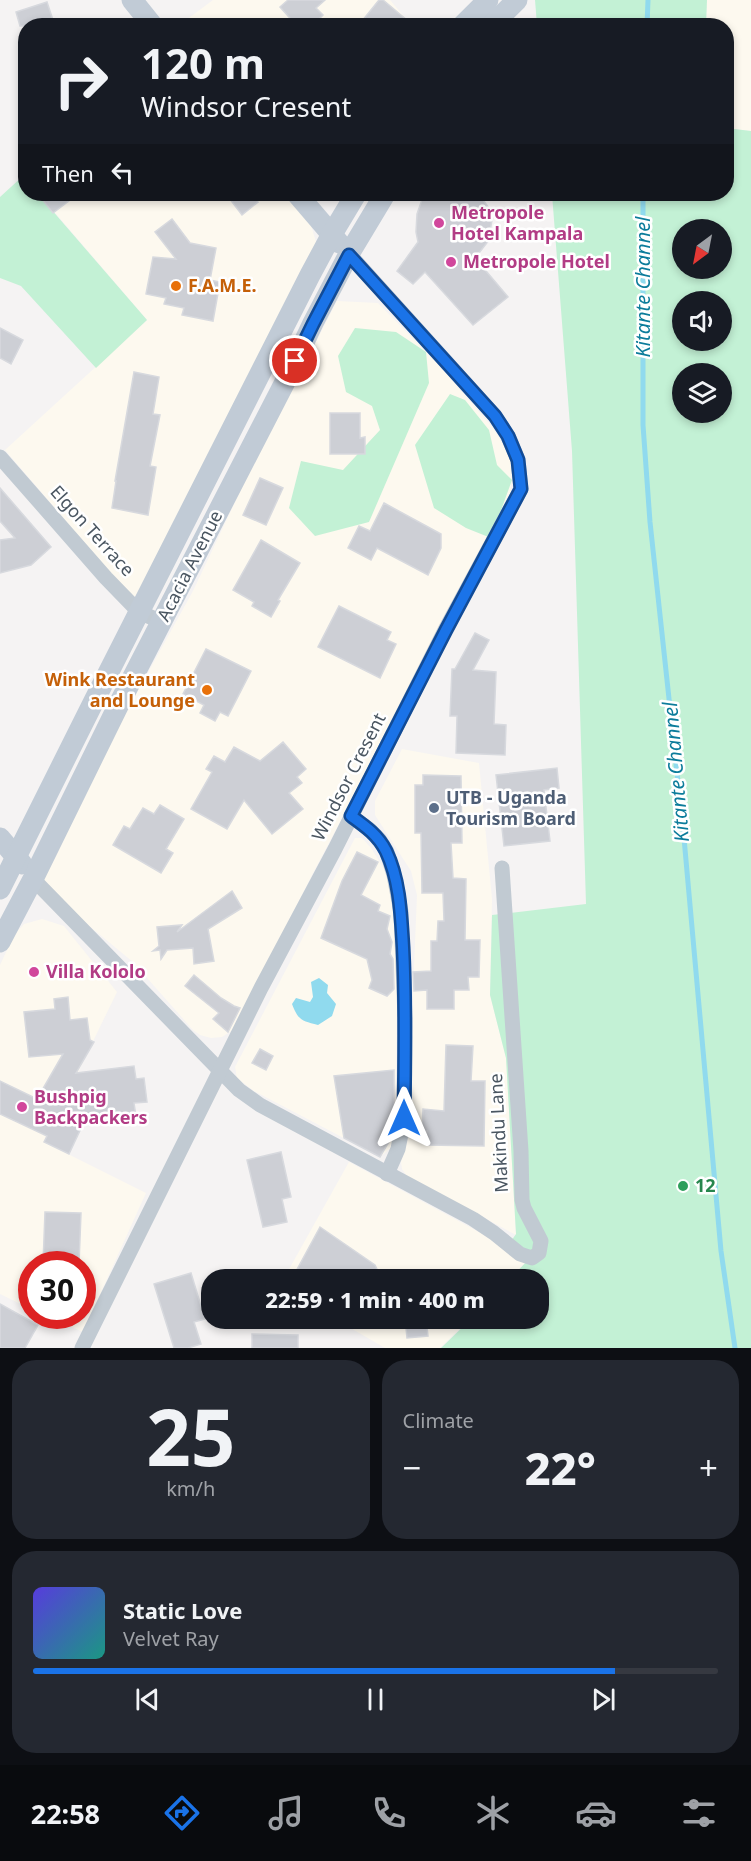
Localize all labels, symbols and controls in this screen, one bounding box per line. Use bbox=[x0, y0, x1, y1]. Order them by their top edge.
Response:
text: 120 m bbox=[141, 34, 265, 91]
icon: right bbox=[42, 42, 120, 120]
text: Windsor Cresent bbox=[141, 88, 351, 125]
icon: left bbox=[106, 156, 139, 189]
text: Then bbox=[42, 158, 94, 188]
place label: Metropole Hotel Kampala bbox=[451, 200, 583, 245]
marker: Metropole Hotel Kampala bbox=[432, 216, 446, 230]
water label: Kitante Channel bbox=[629, 216, 656, 357]
north arrow bbox=[672, 219, 732, 279]
map controls bbox=[672, 219, 732, 423]
place label: Metropole Hotel bbox=[463, 249, 610, 273]
marker: Metropole Hotel bbox=[444, 255, 458, 269]
place label: F.A.M.E. bbox=[188, 273, 257, 297]
marker: F.A.M.E. bbox=[169, 279, 183, 293]
button: sound bbox=[672, 291, 732, 351]
pin bbox=[269, 335, 320, 386]
icon: arrive bbox=[278, 344, 311, 377]
button: layers bbox=[672, 363, 732, 423]
street label: Elgon Terrace bbox=[45, 480, 140, 581]
street label: Acacia Avenue bbox=[151, 506, 227, 625]
place label: Wink Restaurant and Lounge bbox=[45, 667, 195, 712]
marker: Wink Restaurant and Lounge bbox=[200, 683, 214, 697]
water label: Kitante Channel bbox=[656, 700, 695, 843]
street label: Windsor Cresent bbox=[306, 708, 391, 844]
place label: UTB - Uganda Tourism Board bbox=[446, 785, 576, 830]
marker: UTB - Uganda Tourism Board bbox=[427, 801, 441, 815]
place label: Villa Kololo bbox=[46, 959, 146, 983]
marker: Villa Kololo bbox=[27, 965, 41, 979]
street label: Makindu Lane bbox=[483, 1073, 513, 1193]
place label: Bushpig Backpackers bbox=[34, 1084, 148, 1129]
position arrow bbox=[372, 1086, 436, 1150]
marker: Bushpig Backpackers bbox=[15, 1100, 29, 1114]
place label: 12 bbox=[695, 1173, 716, 1197]
marker: 12 bbox=[676, 1179, 690, 1193]
speed limit sign: 30 bbox=[18, 1251, 96, 1329]
text: 22:59 · 1 min · 400 m bbox=[265, 1284, 485, 1314]
text: 25 bbox=[146, 1383, 235, 1489]
text: Climate bbox=[403, 1407, 474, 1434]
text: 22° bbox=[525, 1437, 596, 1498]
text: − bbox=[403, 1445, 421, 1490]
text: + bbox=[699, 1445, 718, 1490]
text: km/h bbox=[166, 1475, 215, 1502]
text: Static Love bbox=[123, 1595, 242, 1625]
text: Velvet Ray bbox=[123, 1625, 219, 1652]
icon: previous bbox=[131, 1683, 164, 1716]
icon: pause bbox=[359, 1683, 392, 1716]
icon: next bbox=[587, 1683, 620, 1716]
icon: directions bbox=[161, 1792, 203, 1834]
icon: music bbox=[265, 1792, 307, 1834]
icon: phone bbox=[368, 1792, 410, 1834]
icon: climate bbox=[472, 1792, 514, 1834]
icon: car bbox=[575, 1792, 617, 1834]
icon: filters bbox=[678, 1792, 720, 1834]
text: 22:58 bbox=[31, 1795, 100, 1832]

